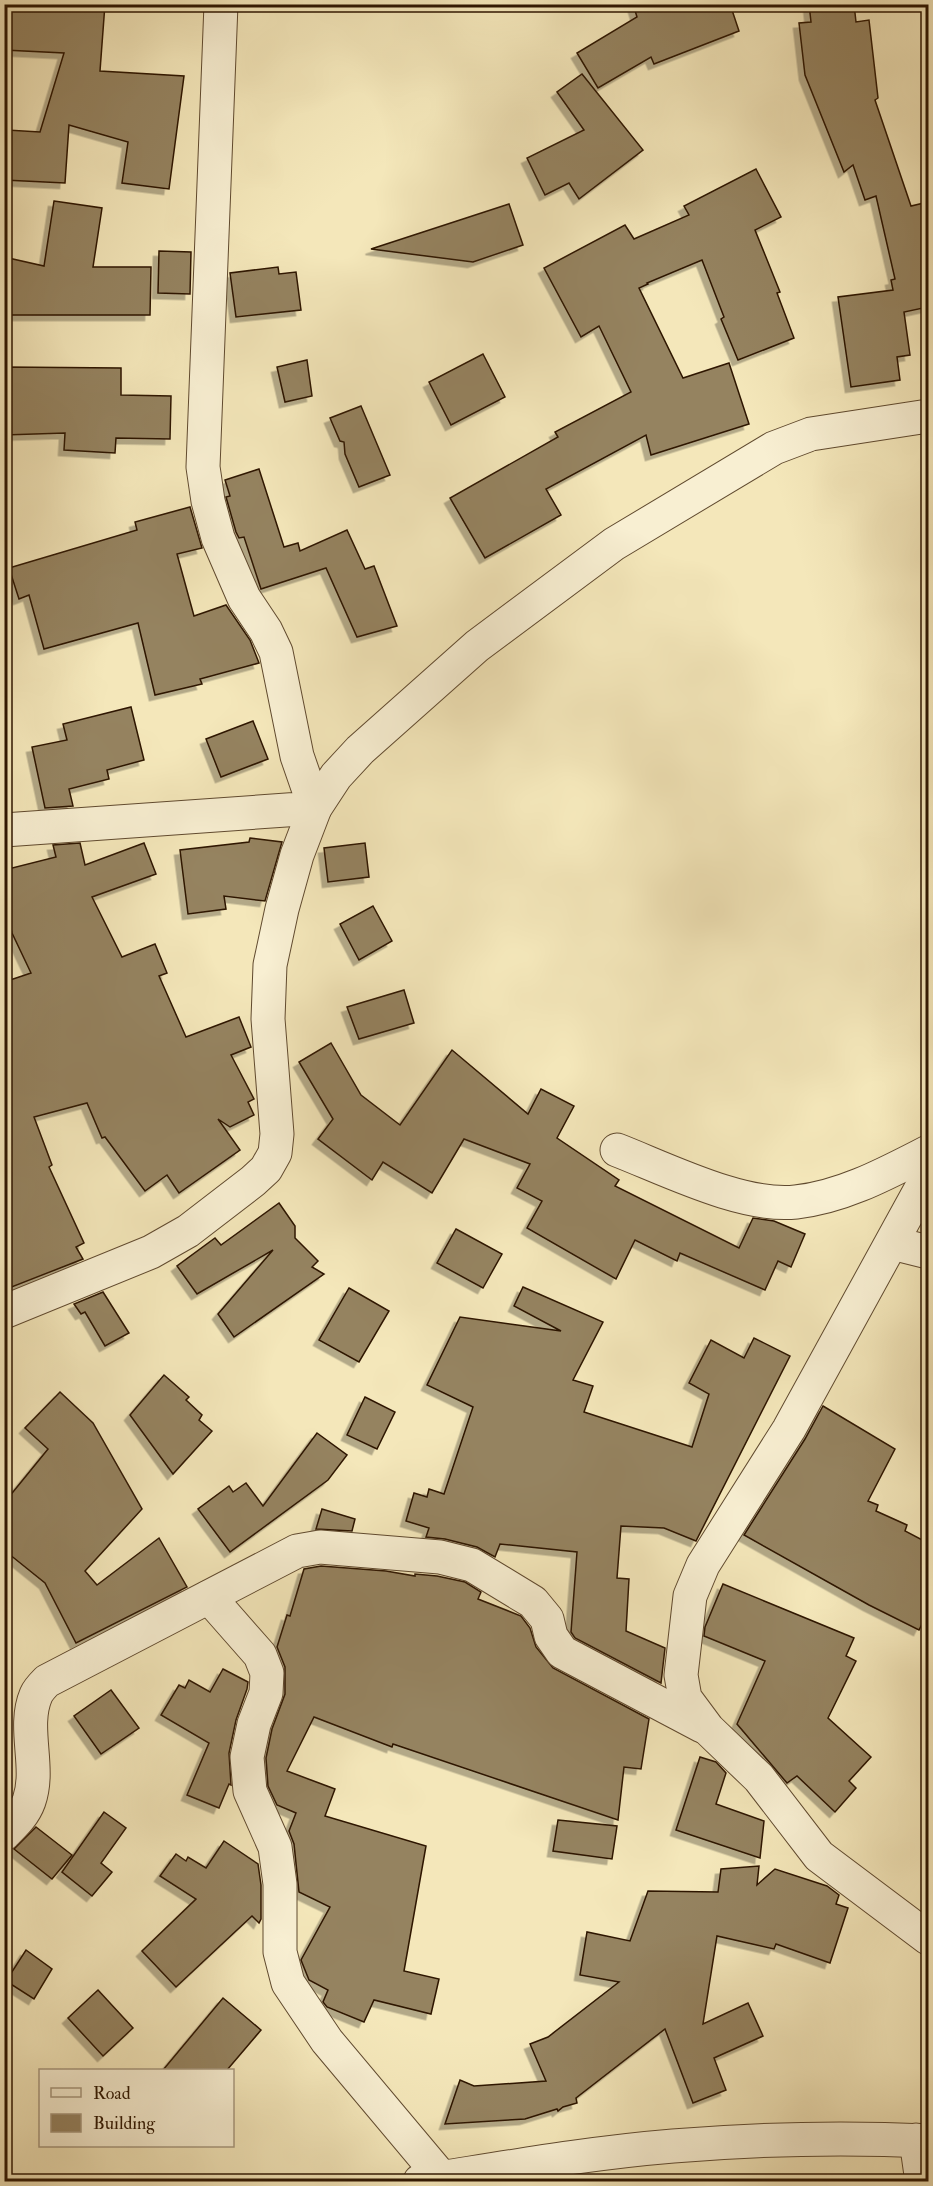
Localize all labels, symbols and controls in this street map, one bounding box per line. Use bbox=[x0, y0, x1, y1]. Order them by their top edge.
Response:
legend bbox=[39, 2069, 234, 2147]
text: Road bbox=[93, 2082, 131, 2105]
text: Building bbox=[93, 2112, 156, 2135]

